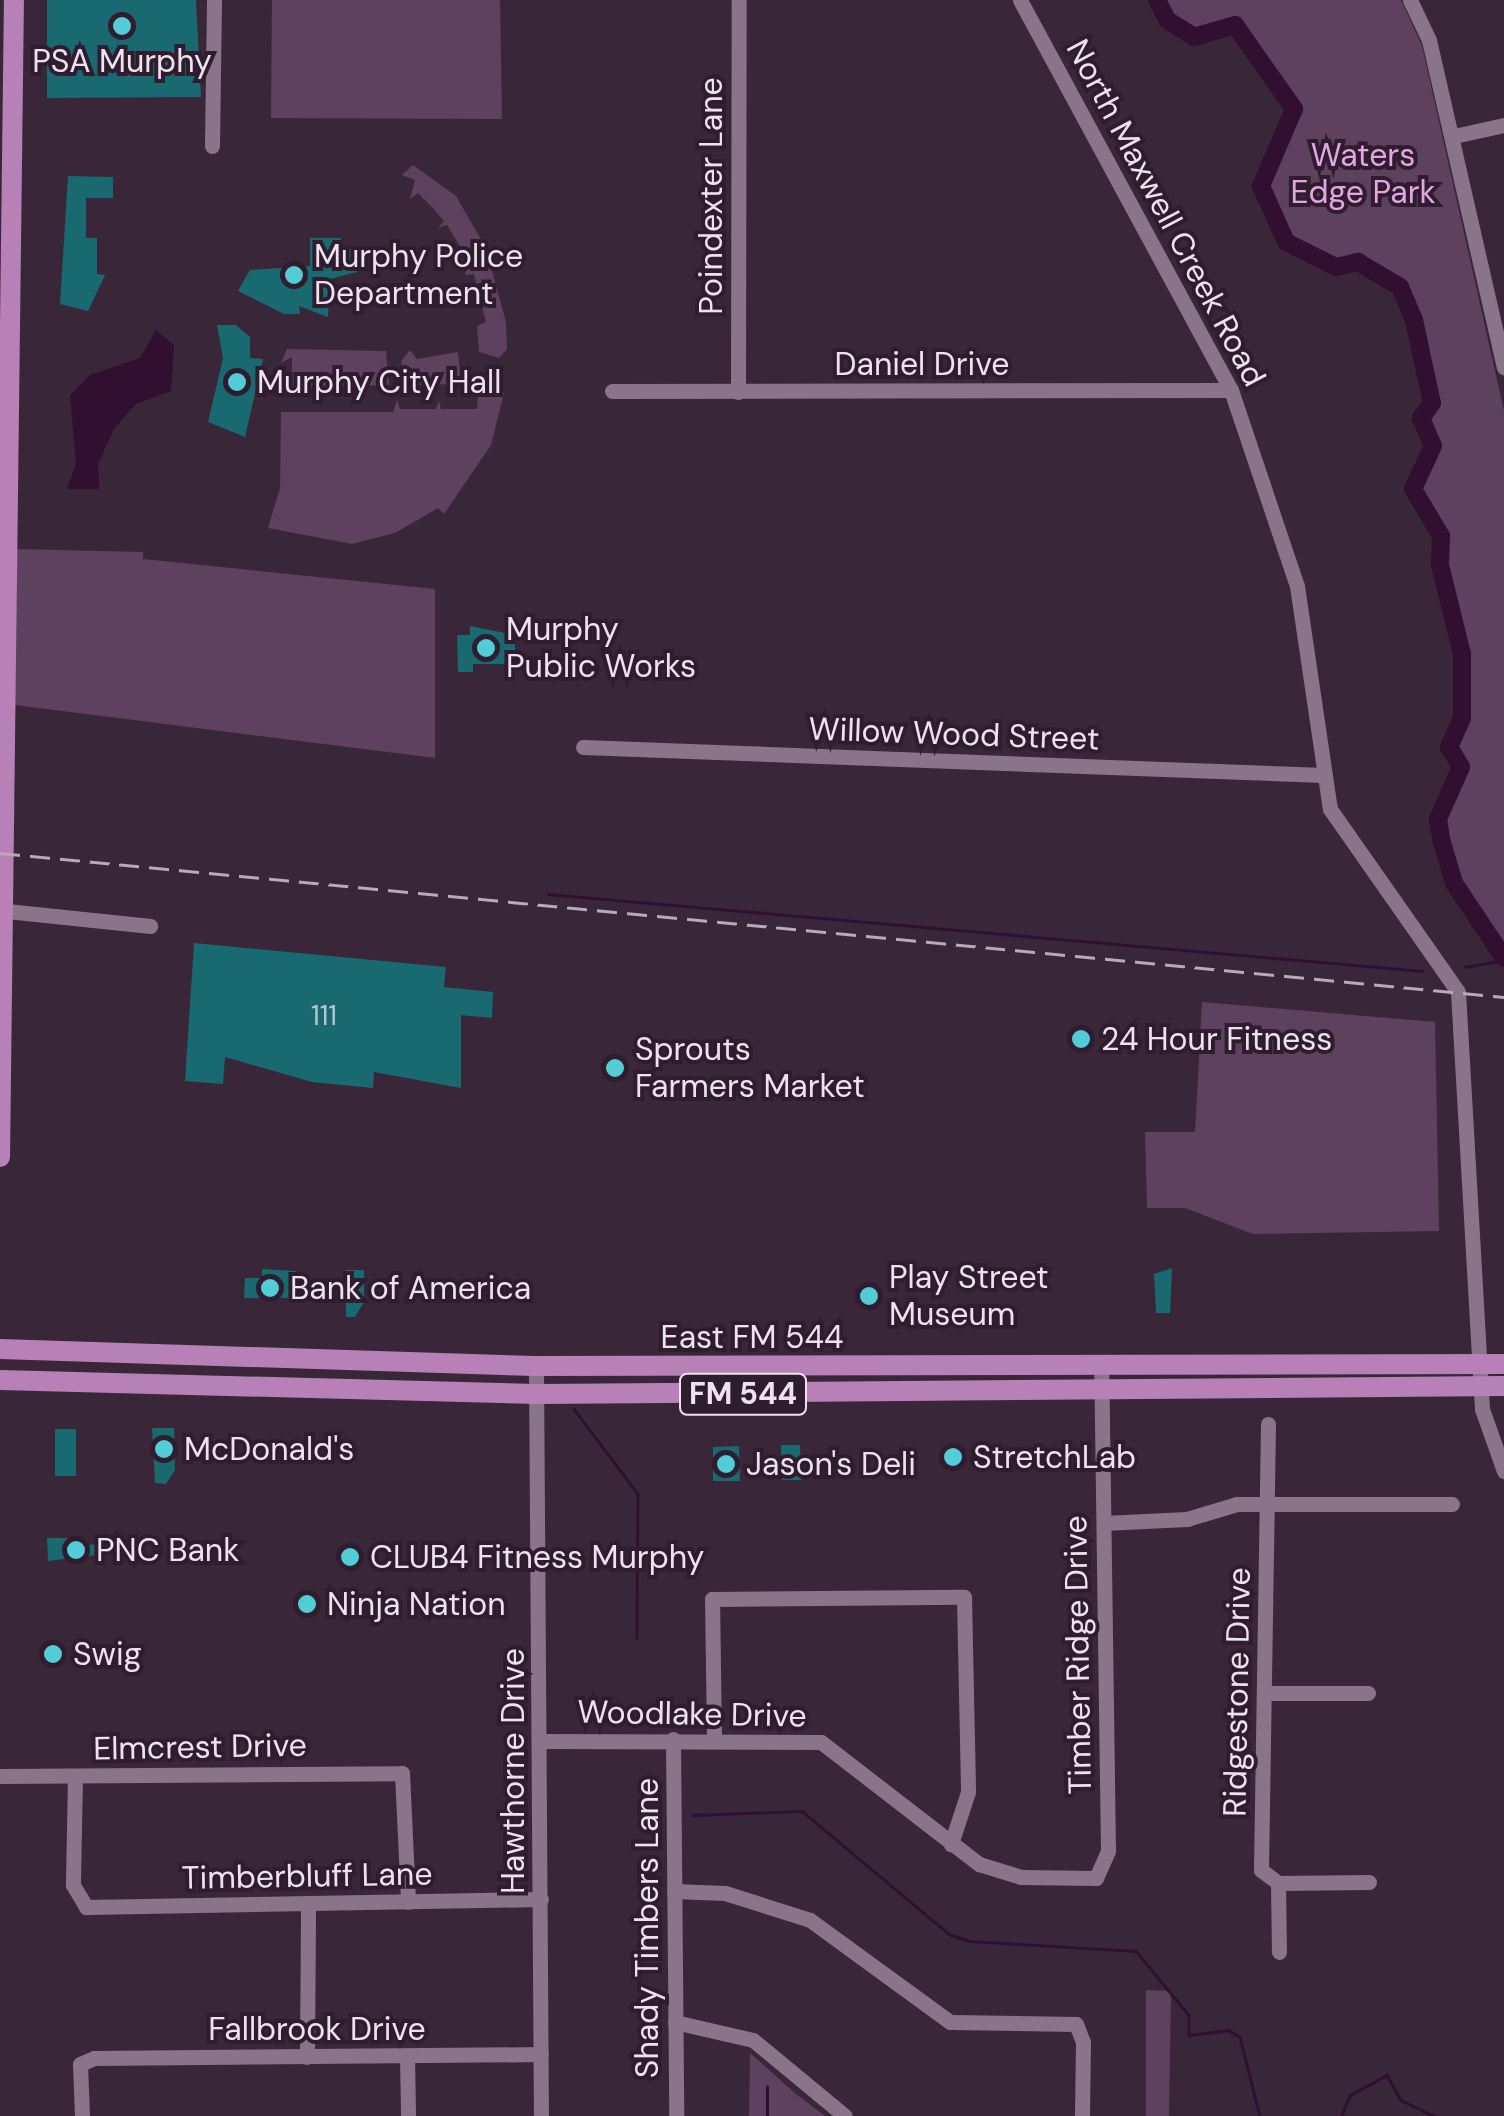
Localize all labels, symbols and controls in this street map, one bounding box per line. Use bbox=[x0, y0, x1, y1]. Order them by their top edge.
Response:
marker: PSA Murphy bbox=[111, 15, 133, 37]
street label: North Maxwell Creek Road bbox=[1058, 33, 1274, 393]
place label: PSA Murphy bbox=[32, 42, 212, 80]
street label: Poindexter Lane bbox=[692, 77, 730, 315]
park label: Waters Edge Park bbox=[1290, 137, 1436, 212]
place label: Murphy Police Department bbox=[314, 238, 523, 313]
marker: Murphy Police Department bbox=[283, 264, 305, 286]
street label: Daniel Drive bbox=[834, 345, 1010, 383]
place label: Murphy City Hall bbox=[257, 363, 501, 401]
marker: Murphy City Hall bbox=[226, 371, 248, 393]
place label: Murphy Public Works bbox=[506, 611, 696, 686]
marker: Murphy Public Works bbox=[475, 637, 497, 659]
street label: Willow Wood Street bbox=[808, 710, 1100, 758]
house number: 111 bbox=[311, 999, 337, 1033]
place label: 24 Hour Fitness bbox=[1101, 1020, 1332, 1058]
marker: 24 Hour Fitness bbox=[1070, 1028, 1092, 1050]
place label: Sprouts Farmers Market bbox=[635, 1031, 865, 1106]
marker: Sprouts Farmers Market bbox=[604, 1057, 626, 1079]
place label: Play Street Museum bbox=[889, 1259, 1049, 1334]
place label: Bank of America bbox=[290, 1269, 531, 1307]
marker: Bank of America bbox=[259, 1277, 281, 1299]
marker: Play Street Museum bbox=[858, 1285, 880, 1307]
street label: East FM 544 bbox=[661, 1318, 843, 1356]
road number: FM 544 bbox=[678, 1369, 808, 1419]
place label: McDonald's bbox=[184, 1430, 354, 1468]
marker: McDonald's bbox=[153, 1438, 175, 1460]
place label: StretchLab bbox=[973, 1438, 1136, 1476]
place label: Jason's Deli bbox=[746, 1445, 916, 1483]
marker: StretchLab bbox=[942, 1446, 964, 1468]
marker: Jason's Deli bbox=[715, 1453, 737, 1475]
street label: Timber Ridge Drive bbox=[1056, 1515, 1100, 1795]
place label: PNC Bank bbox=[96, 1531, 239, 1569]
place label: CLUB4 Fitness Murphy bbox=[370, 1538, 704, 1576]
marker: PNC Bank bbox=[65, 1539, 87, 1561]
marker: CLUB4 Fitness Murphy bbox=[339, 1546, 361, 1568]
street label: Ridgestone Drive bbox=[1216, 1567, 1258, 1817]
place label: Ninja Nation bbox=[327, 1585, 505, 1623]
marker: Ninja Nation bbox=[296, 1593, 318, 1615]
place label: Swig bbox=[73, 1635, 142, 1673]
marker: Swig bbox=[42, 1643, 64, 1665]
street label: Hawthorne Drive bbox=[494, 1648, 532, 1894]
street label: Woodlake Drive bbox=[577, 1693, 807, 1735]
street label: Elmcrest Drive bbox=[93, 1726, 307, 1768]
street label: Shady Timbers Lane bbox=[628, 1778, 666, 2078]
street label: Timberbluff Lane bbox=[181, 1855, 433, 1897]
street label: Fallbrook Drive bbox=[208, 2010, 426, 2048]

